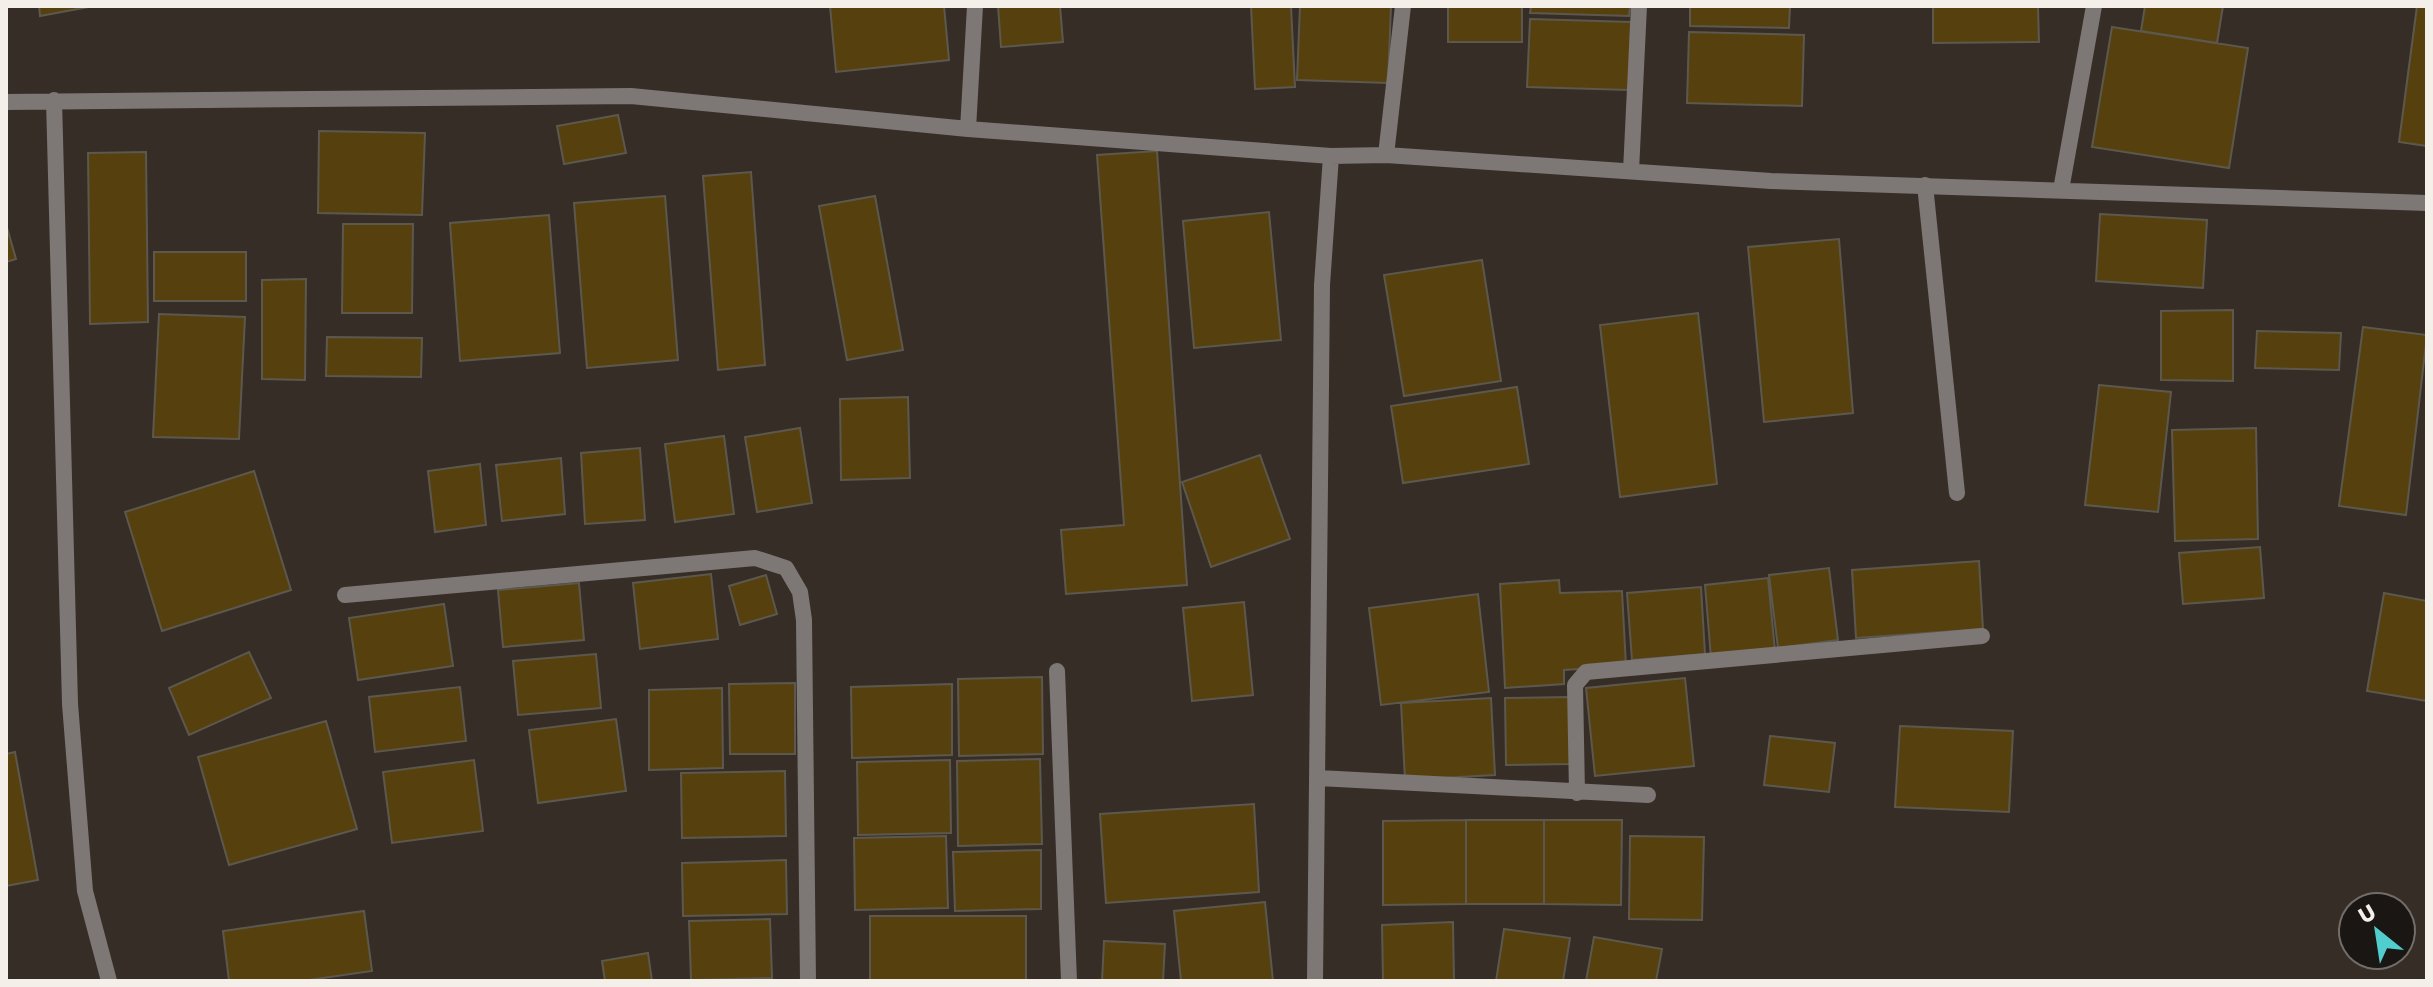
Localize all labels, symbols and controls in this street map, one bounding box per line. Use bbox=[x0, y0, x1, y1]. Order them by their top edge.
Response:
north arrow bbox=[2337, 891, 2417, 971]
text: U bbox=[2353, 897, 2382, 931]

